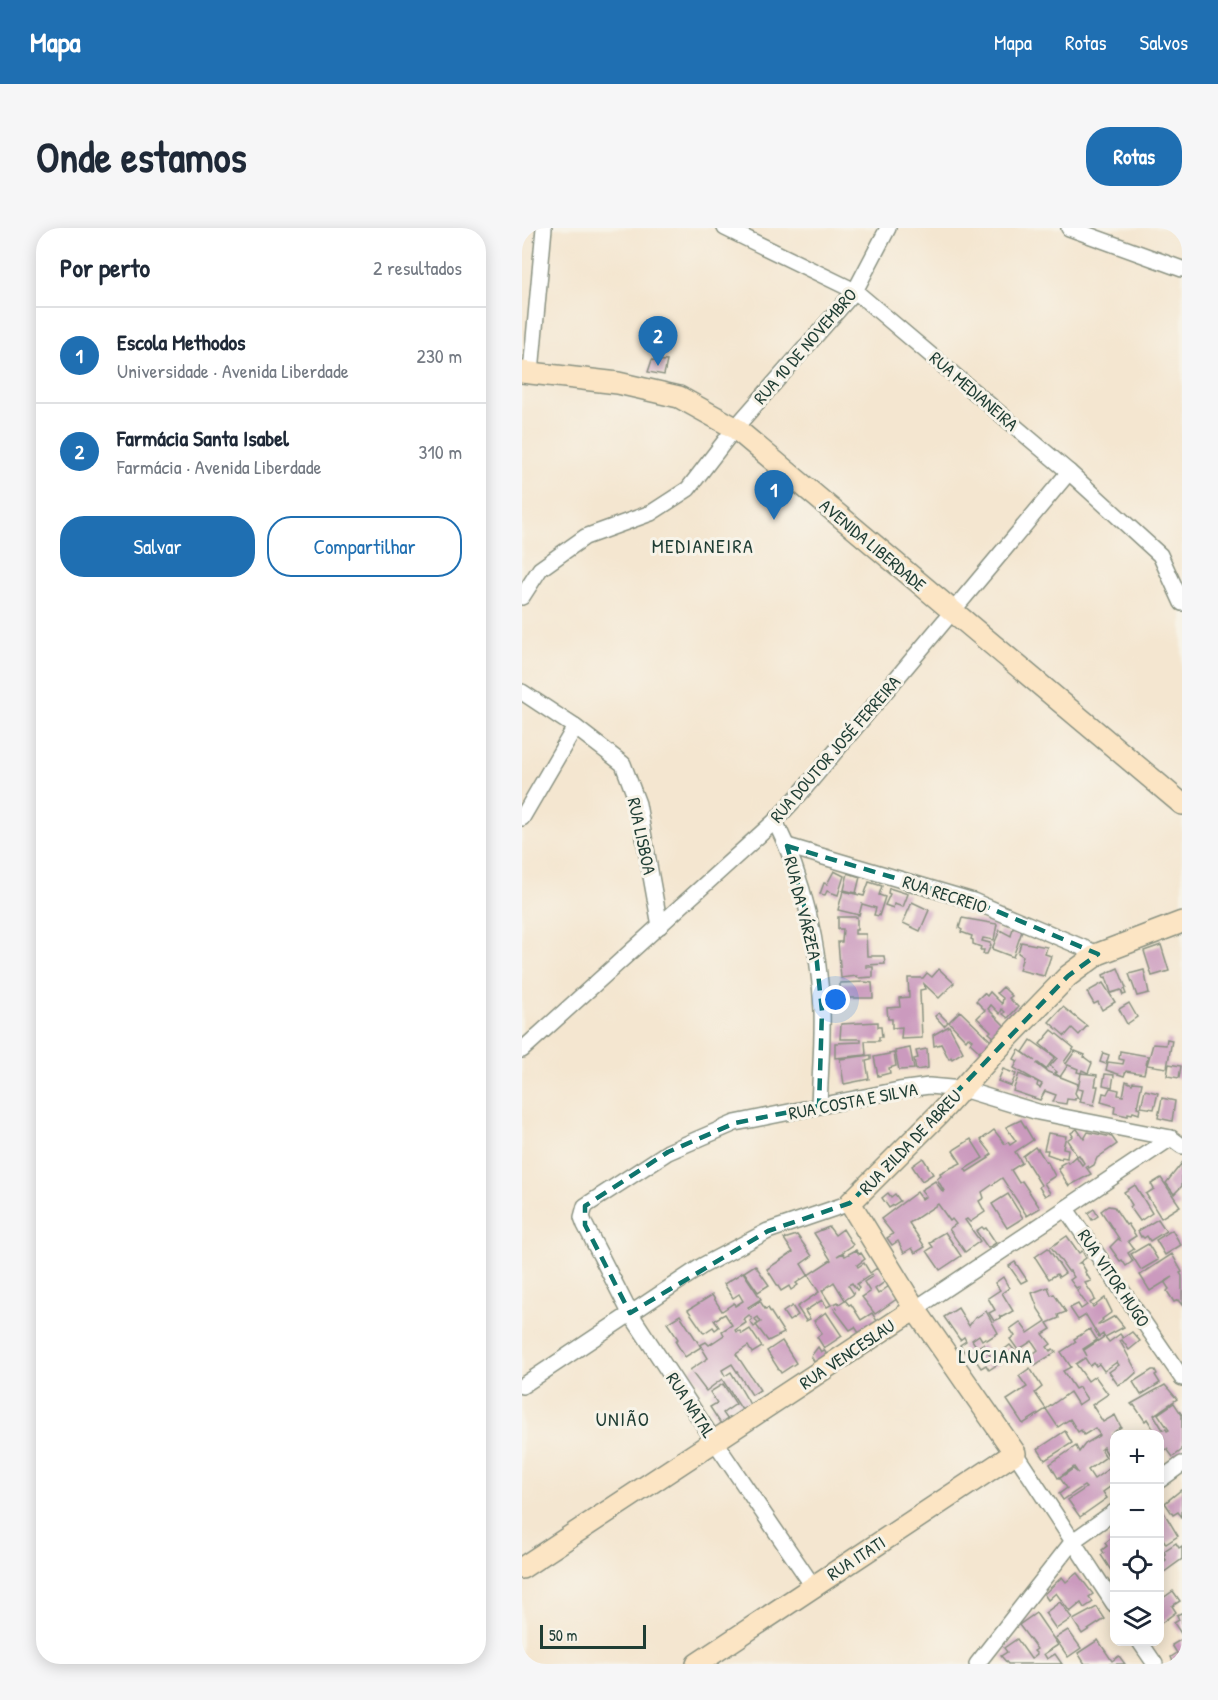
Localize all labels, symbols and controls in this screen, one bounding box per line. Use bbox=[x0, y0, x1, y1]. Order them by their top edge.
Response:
text: Mapa bbox=[30, 23, 81, 61]
text: Mapa bbox=[994, 28, 1032, 57]
text: Rotas bbox=[1065, 28, 1107, 57]
text: Salvos bbox=[1140, 28, 1188, 57]
button: Rotas bbox=[1086, 127, 1182, 186]
text: Onde estamos bbox=[36, 128, 247, 185]
text: Por perto bbox=[60, 250, 150, 285]
text: 2 resultados bbox=[373, 254, 462, 281]
street label: RUA 10 DE NOVEMBRO bbox=[748, 283, 862, 409]
pin: 2 bbox=[638, 316, 678, 366]
text: Escola Methodos bbox=[117, 327, 246, 357]
text: 1 bbox=[76, 342, 83, 369]
text: 230 m bbox=[417, 342, 462, 369]
street label: RUA MEDIANEIRA bbox=[924, 345, 1024, 437]
text: Universidade · Avenida Liberdade bbox=[117, 357, 349, 384]
text: Farmácia Santa Isabel bbox=[117, 423, 289, 453]
text: 2 bbox=[75, 438, 84, 465]
text: 310 m bbox=[419, 438, 462, 465]
text: Farmácia · Avenida Liberdade bbox=[117, 453, 321, 480]
pin: 1 bbox=[754, 470, 794, 520]
street label: AVENIDA LIBERDADE bbox=[814, 493, 932, 597]
button: Salvar bbox=[60, 516, 255, 577]
button: Compartilhar bbox=[267, 516, 462, 577]
district label: MEDIANEIRA bbox=[652, 532, 754, 559]
street label: RUA DOUTOR JOSÉ FERREIRA bbox=[764, 670, 906, 828]
street label: RUA LISBOA bbox=[622, 795, 662, 877]
street label: RUA DA VÁRZEA bbox=[778, 854, 828, 962]
street label: RUA RECREIO bbox=[900, 869, 990, 919]
your location bbox=[821, 985, 850, 1014]
street label: RUA COSTA E SILVA bbox=[786, 1076, 920, 1126]
street label: RUA ZILDA DE ABREU bbox=[853, 1084, 967, 1200]
street label: RUA VITOR HUGO bbox=[1072, 1224, 1156, 1332]
street label: RUA VENCESLAU bbox=[794, 1313, 900, 1395]
district label: LUCIANA bbox=[959, 1342, 1033, 1369]
street label: RUA NATAL bbox=[661, 1367, 722, 1443]
district label: UNIÃO bbox=[596, 1405, 650, 1432]
map controls bbox=[1110, 1430, 1164, 1646]
button: + bbox=[1110, 1430, 1164, 1484]
button: − bbox=[1110, 1484, 1164, 1538]
street label: RUA ITATI bbox=[822, 1530, 890, 1586]
button: locate bbox=[1110, 1538, 1164, 1592]
button: layers bbox=[1110, 1592, 1164, 1646]
scale bar bbox=[540, 1622, 646, 1650]
text: 50 m bbox=[549, 1624, 578, 1646]

